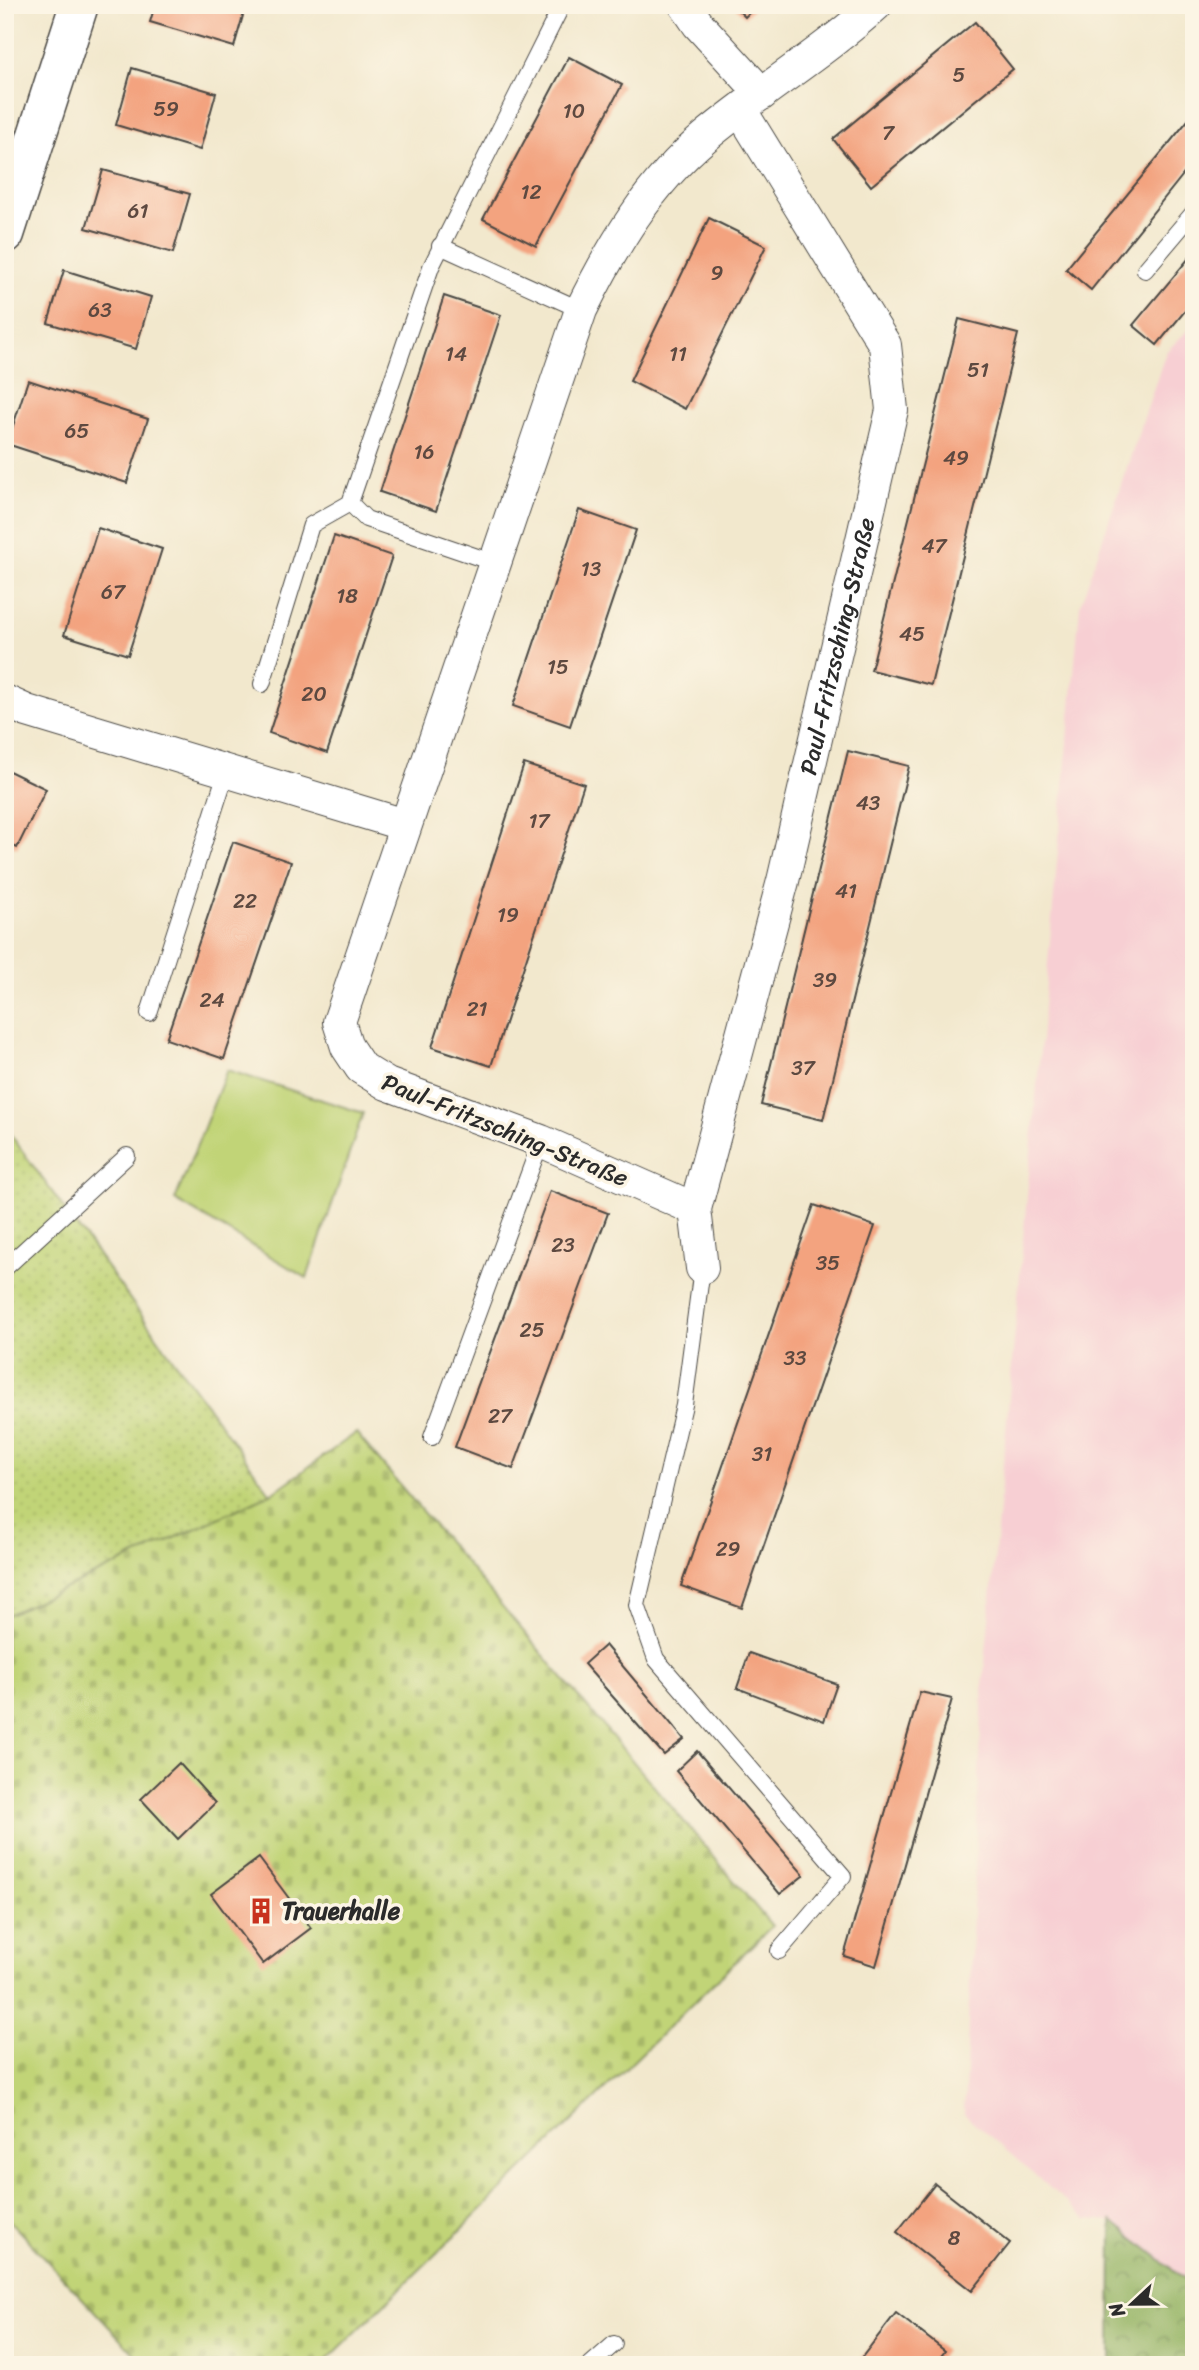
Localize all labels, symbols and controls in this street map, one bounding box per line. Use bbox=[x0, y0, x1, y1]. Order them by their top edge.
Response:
house number: 5 bbox=[953, 56, 966, 94]
house number: 59 bbox=[153, 90, 179, 128]
house number: 10 bbox=[563, 92, 585, 130]
house number: 7 bbox=[882, 114, 896, 152]
house number: 12 bbox=[520, 173, 542, 211]
house number: 61 bbox=[128, 192, 148, 230]
house number: 9 bbox=[711, 254, 724, 292]
house number: 63 bbox=[88, 291, 112, 329]
house number: 14 bbox=[445, 335, 467, 373]
house number: 11 bbox=[669, 335, 687, 373]
house number: 51 bbox=[967, 351, 989, 389]
house number: 65 bbox=[65, 412, 90, 450]
house number: 16 bbox=[414, 433, 434, 471]
house number: 49 bbox=[943, 439, 969, 477]
street label: Paul-Fritzsching-Straße bbox=[787, 513, 887, 779]
house number: 47 bbox=[921, 527, 949, 565]
house number: 13 bbox=[581, 550, 602, 588]
house number: 67 bbox=[101, 573, 127, 611]
house number: 18 bbox=[336, 577, 358, 615]
house number: 45 bbox=[899, 615, 925, 653]
house number: 15 bbox=[547, 648, 569, 686]
house number: 20 bbox=[301, 675, 327, 713]
house number: 43 bbox=[856, 784, 881, 822]
house number: 17 bbox=[529, 802, 552, 840]
house number: 41 bbox=[835, 872, 857, 910]
house number: 22 bbox=[233, 882, 257, 920]
house number: 19 bbox=[497, 896, 519, 934]
house number: 39 bbox=[813, 961, 837, 999]
house number: 24 bbox=[199, 981, 225, 1019]
house number: 21 bbox=[466, 990, 488, 1028]
house number: 37 bbox=[791, 1049, 817, 1087]
street label: Paul-Fritzsching-Straße bbox=[375, 1061, 635, 1199]
house number: 23 bbox=[551, 1226, 575, 1264]
house number: 35 bbox=[816, 1244, 840, 1282]
house number: 25 bbox=[520, 1311, 545, 1349]
house number: 33 bbox=[783, 1339, 807, 1377]
house number: 27 bbox=[488, 1397, 514, 1435]
house number: 31 bbox=[752, 1435, 772, 1473]
house number: 29 bbox=[715, 1530, 741, 1568]
place label: Trauerhalle bbox=[282, 1890, 401, 1932]
building icon: Trauerhalle bbox=[246, 1896, 276, 1926]
house number: 8 bbox=[948, 2219, 961, 2257]
north arrow bbox=[1098, 2268, 1168, 2338]
text: N bbox=[1099, 2297, 1135, 2323]

